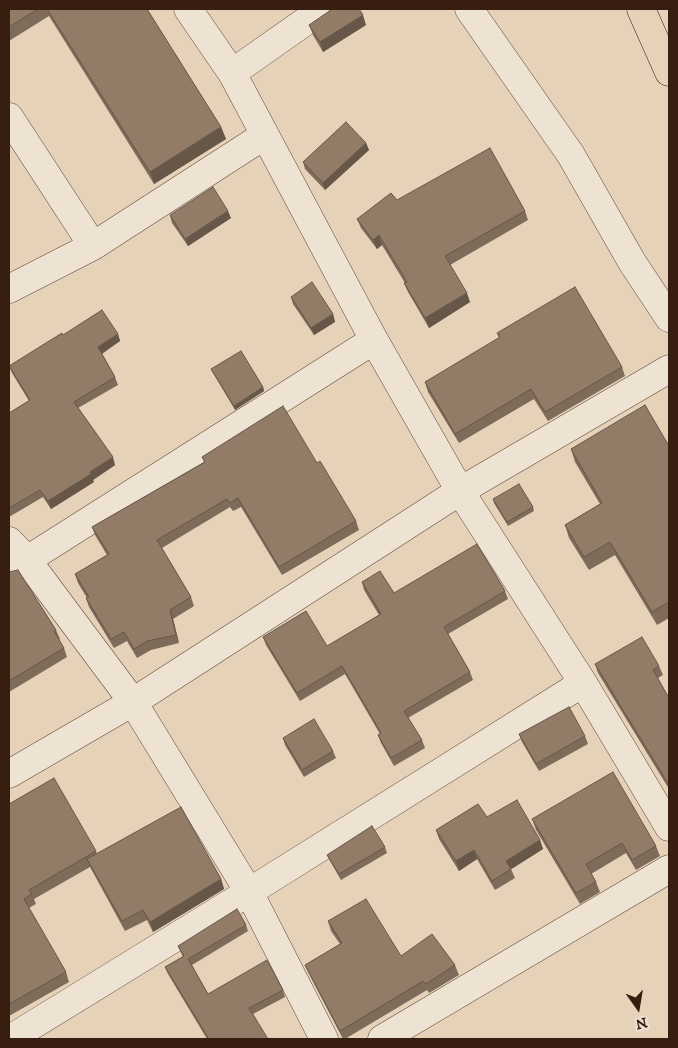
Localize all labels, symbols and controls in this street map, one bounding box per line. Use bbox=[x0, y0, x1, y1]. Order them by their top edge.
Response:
north arrow bbox=[613, 983, 663, 1033]
text: N bbox=[634, 1013, 649, 1033]

